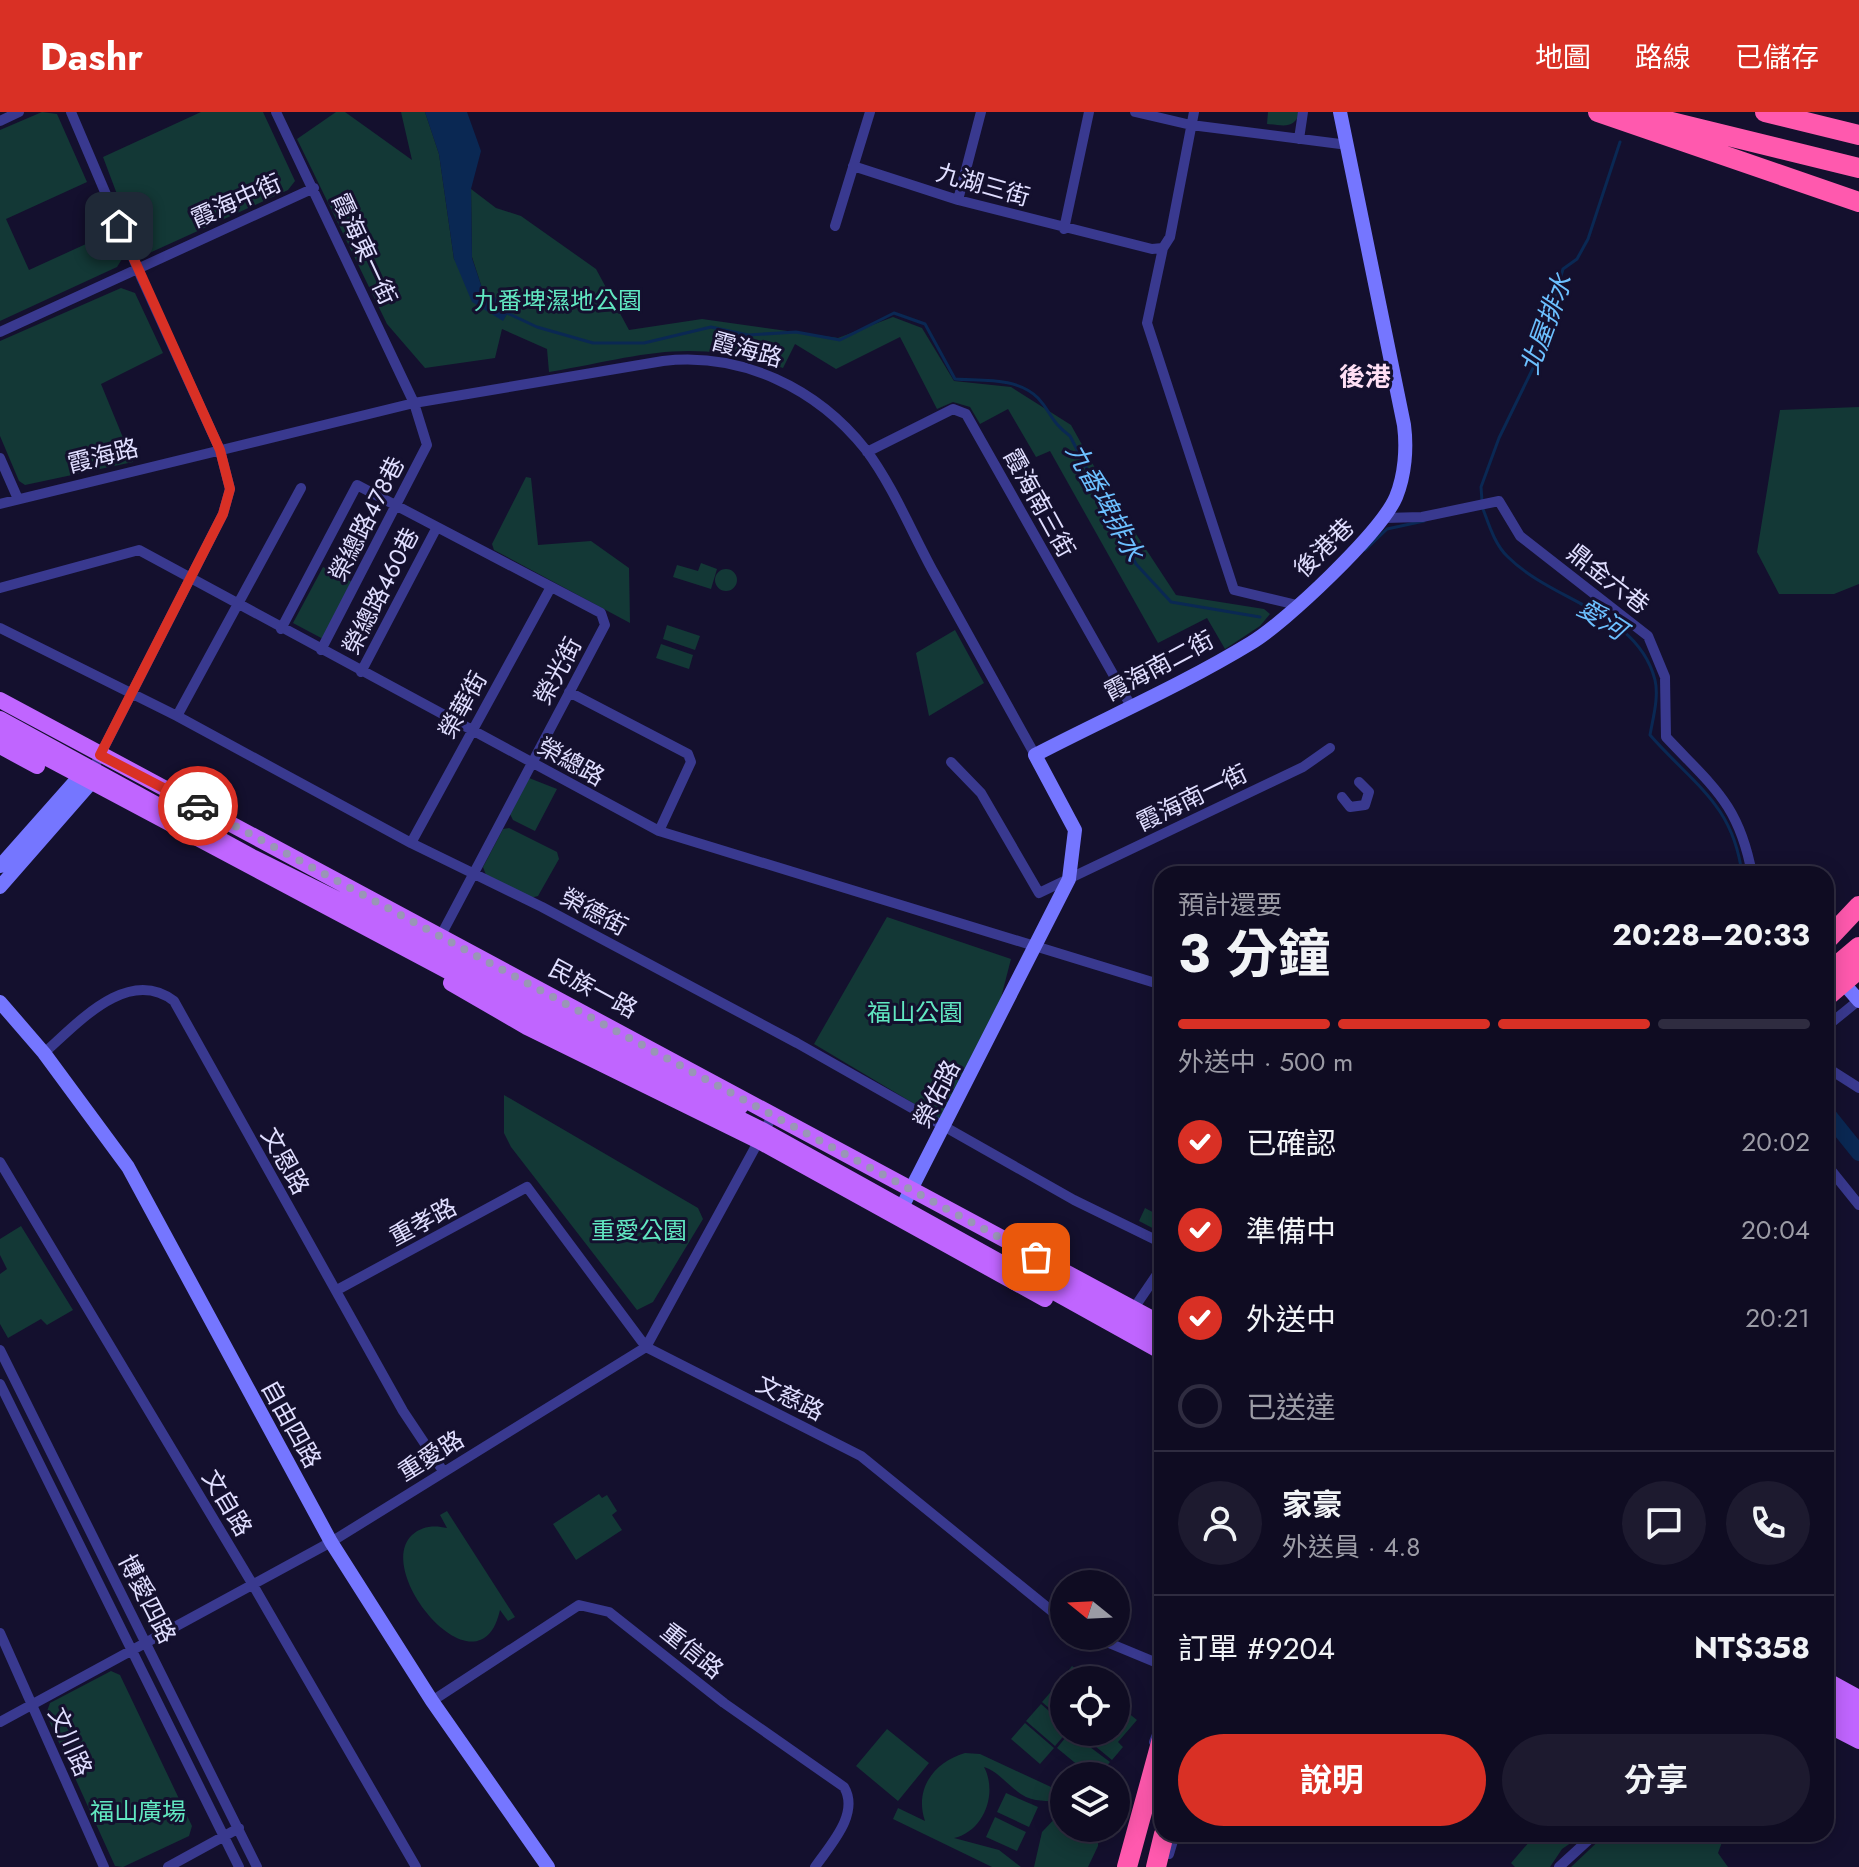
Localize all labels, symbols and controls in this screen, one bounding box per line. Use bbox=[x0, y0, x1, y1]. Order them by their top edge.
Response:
text: Dashr bbox=[40, 29, 143, 84]
text: 地圖 bbox=[1535, 37, 1591, 78]
text: 路線 bbox=[1635, 37, 1691, 78]
text: 已儲存 bbox=[1735, 37, 1819, 78]
street label: 九湖三街 bbox=[932, 154, 1034, 215]
street label: 霞海中街 bbox=[185, 165, 287, 236]
street label: 霞海東一街 bbox=[323, 187, 406, 311]
pin bbox=[85, 192, 153, 260]
icon: home bbox=[97, 204, 141, 248]
water label: 北屋排水 bbox=[1510, 268, 1582, 379]
park label: 九番埤濕地公園 bbox=[474, 283, 642, 318]
street label: 霞海路 bbox=[708, 323, 786, 376]
district label: 後港 bbox=[1339, 358, 1391, 396]
street label: 霞海路 bbox=[64, 430, 142, 481]
water label: 九番埤排水 bbox=[1057, 436, 1154, 569]
street label: 霞海南三街 bbox=[995, 442, 1084, 564]
street label: 榮總路478巷 bbox=[320, 450, 413, 587]
street label: 後港巷 bbox=[1286, 510, 1362, 585]
street label: 榮總路460巷 bbox=[334, 521, 428, 660]
street label: 鼎金六巷 bbox=[1560, 535, 1657, 622]
water label: 愛河 bbox=[1570, 589, 1638, 652]
street label: 霞海南二街 bbox=[1098, 622, 1220, 709]
street label: 榮光街 bbox=[525, 631, 590, 711]
street label: 榮華街 bbox=[430, 665, 495, 745]
street label: 榮總路 bbox=[531, 729, 611, 794]
street label: 霞海南一街 bbox=[1130, 756, 1253, 840]
courier bbox=[158, 766, 238, 846]
icon: car bbox=[176, 784, 220, 828]
street label: 榮德街 bbox=[554, 879, 634, 944]
text: 預計還要 bbox=[1178, 886, 1282, 924]
text: 20:28–20:33 bbox=[1612, 913, 1810, 956]
text: 3 分鐘 bbox=[1178, 916, 1330, 992]
street label: 民族一路 bbox=[543, 951, 644, 1027]
park label: 福山公園 bbox=[867, 995, 963, 1030]
text: 外送中 · 500 m bbox=[1178, 1043, 1353, 1081]
street label: 榮佑路 bbox=[905, 1054, 968, 1134]
icon: check bbox=[1178, 1120, 1222, 1164]
street label: 文恩路 bbox=[253, 1121, 318, 1201]
text: 已確認 bbox=[1246, 1122, 1336, 1165]
text: 20:02 bbox=[1741, 1123, 1810, 1161]
street label: 重孝路 bbox=[383, 1189, 463, 1254]
icon: check bbox=[1178, 1208, 1222, 1252]
text: 準備中 bbox=[1246, 1210, 1336, 1253]
text: 20:04 bbox=[1741, 1211, 1810, 1249]
park label: 重愛公園 bbox=[591, 1213, 687, 1248]
pin bbox=[1002, 1223, 1070, 1291]
icon: bag bbox=[1014, 1235, 1058, 1279]
icon: check bbox=[1178, 1296, 1222, 1340]
text: 外送中 bbox=[1246, 1298, 1336, 1341]
text: 20:21 bbox=[1745, 1299, 1810, 1337]
street label: 文慈路 bbox=[750, 1366, 830, 1429]
street label: 自由四路 bbox=[253, 1373, 330, 1474]
text: 已送達 bbox=[1246, 1386, 1336, 1429]
street label: 重愛路 bbox=[391, 1422, 471, 1489]
street label: 文自路 bbox=[194, 1463, 261, 1543]
button: person bbox=[1178, 1481, 1262, 1565]
button: chat bbox=[1622, 1481, 1706, 1565]
button: phone bbox=[1726, 1481, 1810, 1565]
text: 家豪 bbox=[1282, 1483, 1342, 1526]
text: 外送員 · 4.8 bbox=[1282, 1528, 1421, 1566]
street label: 博愛四路 bbox=[110, 1548, 185, 1649]
north arrow bbox=[1050, 1570, 1130, 1650]
map controls bbox=[1050, 1570, 1130, 1842]
street label: 重信路 bbox=[653, 1614, 731, 1687]
text: NT$358 bbox=[1694, 1626, 1810, 1669]
text: 訂單 #9204 bbox=[1178, 1627, 1335, 1670]
button: locate bbox=[1050, 1666, 1130, 1746]
street label: 文川路 bbox=[40, 1702, 101, 1782]
button: 說明 bbox=[1178, 1734, 1486, 1826]
button: 分享 bbox=[1502, 1734, 1810, 1826]
button: layers bbox=[1050, 1762, 1130, 1842]
park label: 福山廣場 bbox=[90, 1794, 186, 1829]

